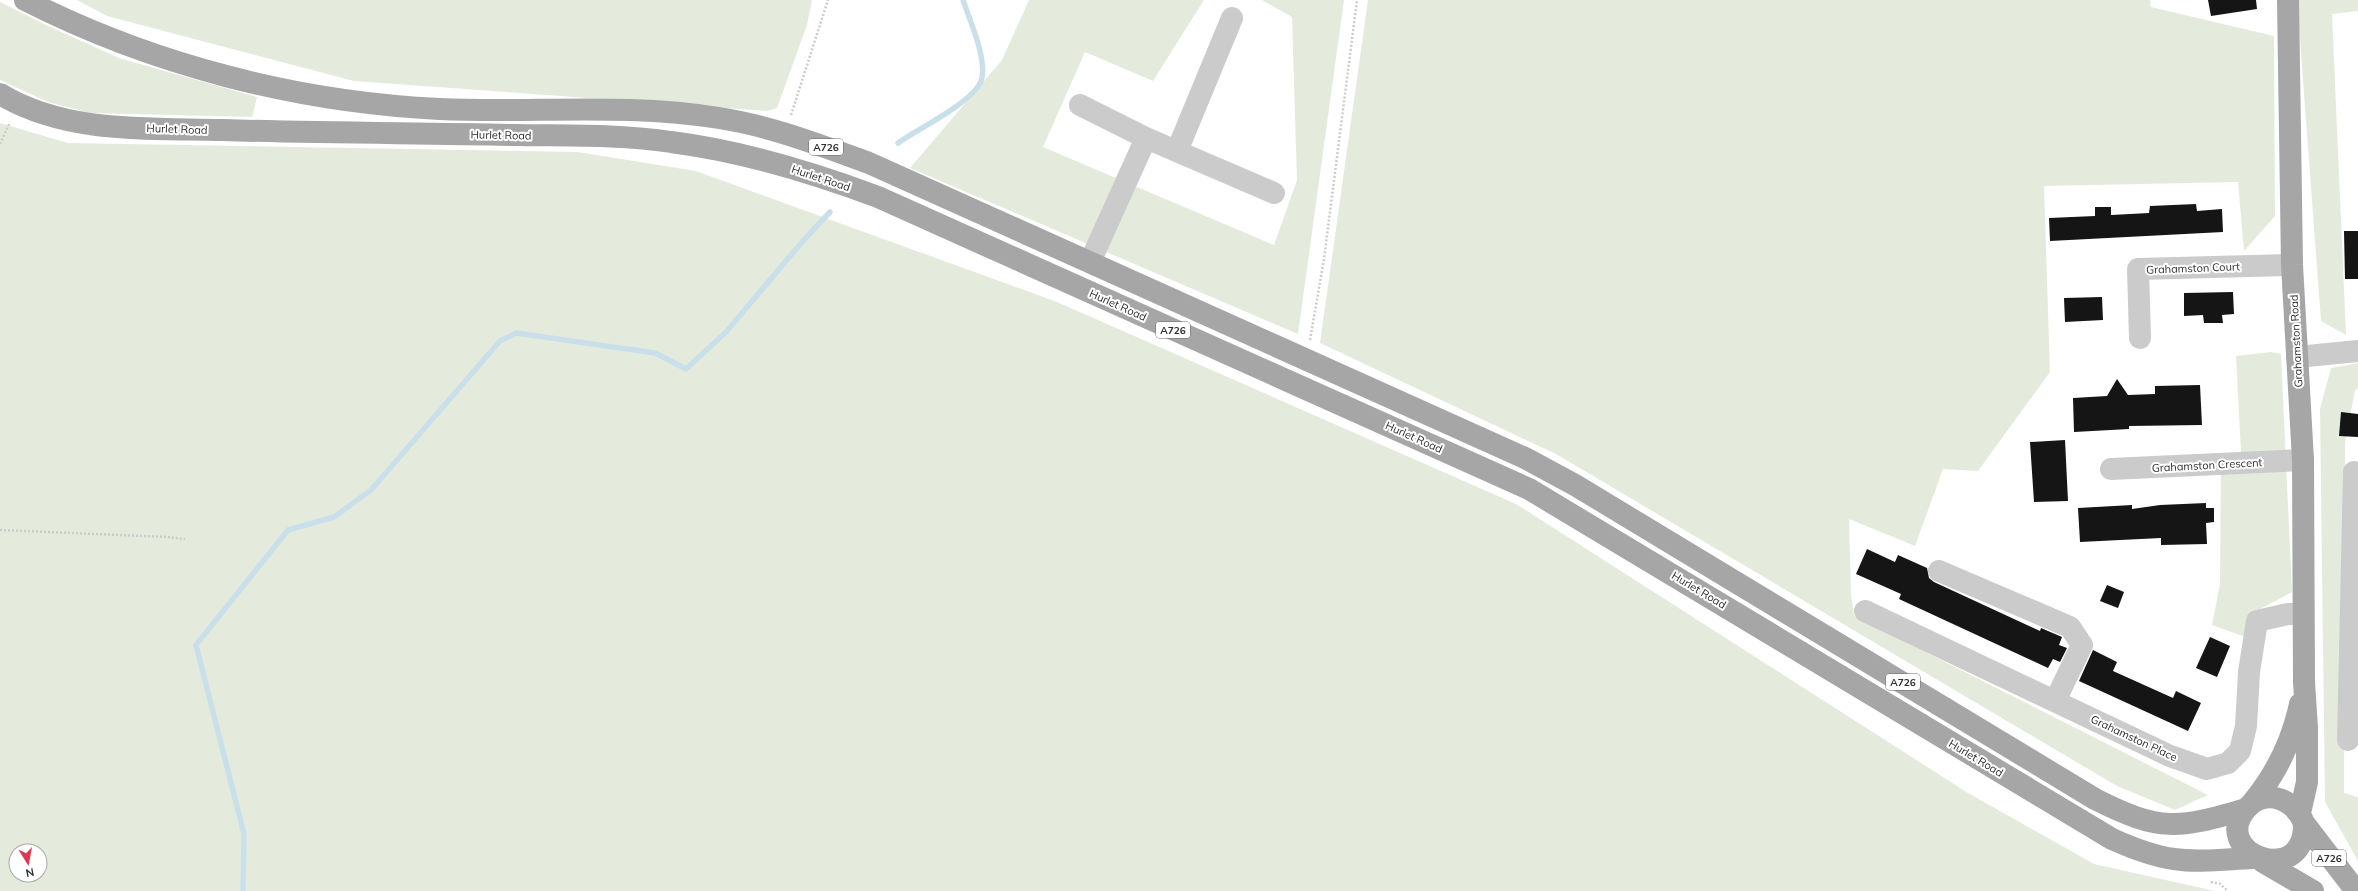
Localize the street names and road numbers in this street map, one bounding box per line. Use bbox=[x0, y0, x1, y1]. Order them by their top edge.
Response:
street label: Hurlet Road bbox=[146, 121, 208, 137]
street label: Hurlet Road bbox=[470, 127, 532, 143]
road number: A726 bbox=[809, 139, 843, 155]
street label: Hurlet Road bbox=[790, 162, 852, 194]
street label: Grahamston Court bbox=[2146, 259, 2240, 277]
street label: Hurlet Road bbox=[1087, 286, 1149, 324]
street label: Grahamston Road bbox=[2287, 294, 2305, 388]
road number: A726 bbox=[1156, 322, 1190, 338]
street label: Hurlet Road bbox=[1383, 418, 1445, 456]
street label: Grahamston Crescent bbox=[2151, 455, 2263, 475]
street label: Hurlet Road bbox=[1669, 568, 1729, 612]
road number: A726 bbox=[1886, 674, 1920, 690]
street label: Grahamston Place bbox=[2089, 712, 2179, 764]
street label: Hurlet Road bbox=[1946, 736, 2006, 780]
road number: A726 bbox=[2312, 850, 2346, 866]

